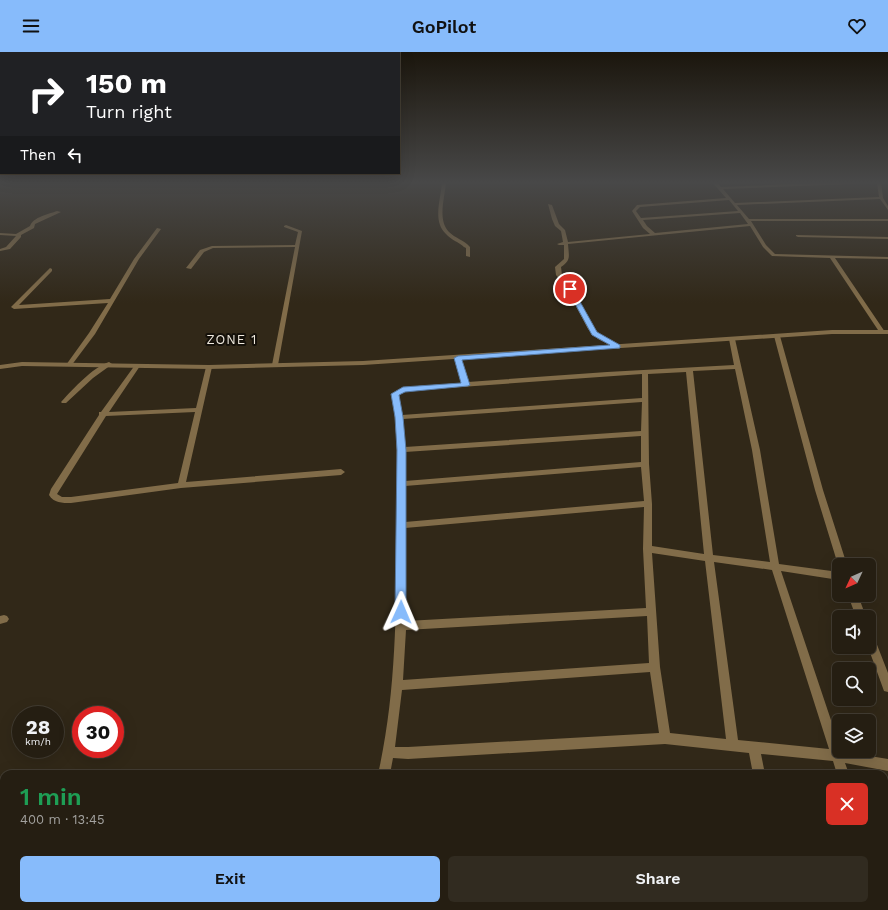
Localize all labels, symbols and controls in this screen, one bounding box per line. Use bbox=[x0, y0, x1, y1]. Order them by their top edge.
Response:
icon: menu bbox=[20, 15, 42, 37]
icon: heart bbox=[846, 15, 868, 37]
text: GoPilot bbox=[412, 16, 476, 37]
text: 150 m bbox=[86, 67, 167, 100]
icon: right bbox=[20, 68, 72, 120]
text: Turn right bbox=[86, 101, 172, 122]
icon: left bbox=[64, 144, 86, 166]
text: Then bbox=[20, 146, 56, 164]
pin bbox=[553, 272, 587, 306]
icon: arrive bbox=[559, 278, 581, 300]
district label: ZONE 1 bbox=[207, 332, 257, 347]
north arrow bbox=[832, 558, 876, 602]
map controls bbox=[832, 558, 876, 758]
position arrow bbox=[380, 591, 422, 633]
button: sound bbox=[832, 610, 876, 654]
button: search bbox=[832, 662, 876, 706]
speed limit sign: 30 bbox=[72, 706, 124, 758]
button: layers bbox=[832, 714, 876, 758]
text: 28 bbox=[26, 715, 50, 739]
text: km/h bbox=[25, 736, 51, 747]
text: 1 min bbox=[20, 783, 82, 811]
button: close bbox=[826, 783, 868, 825]
text: 400 m · 13:45 bbox=[20, 812, 105, 827]
button: Exit bbox=[20, 856, 440, 902]
button: Share bbox=[448, 856, 868, 902]

